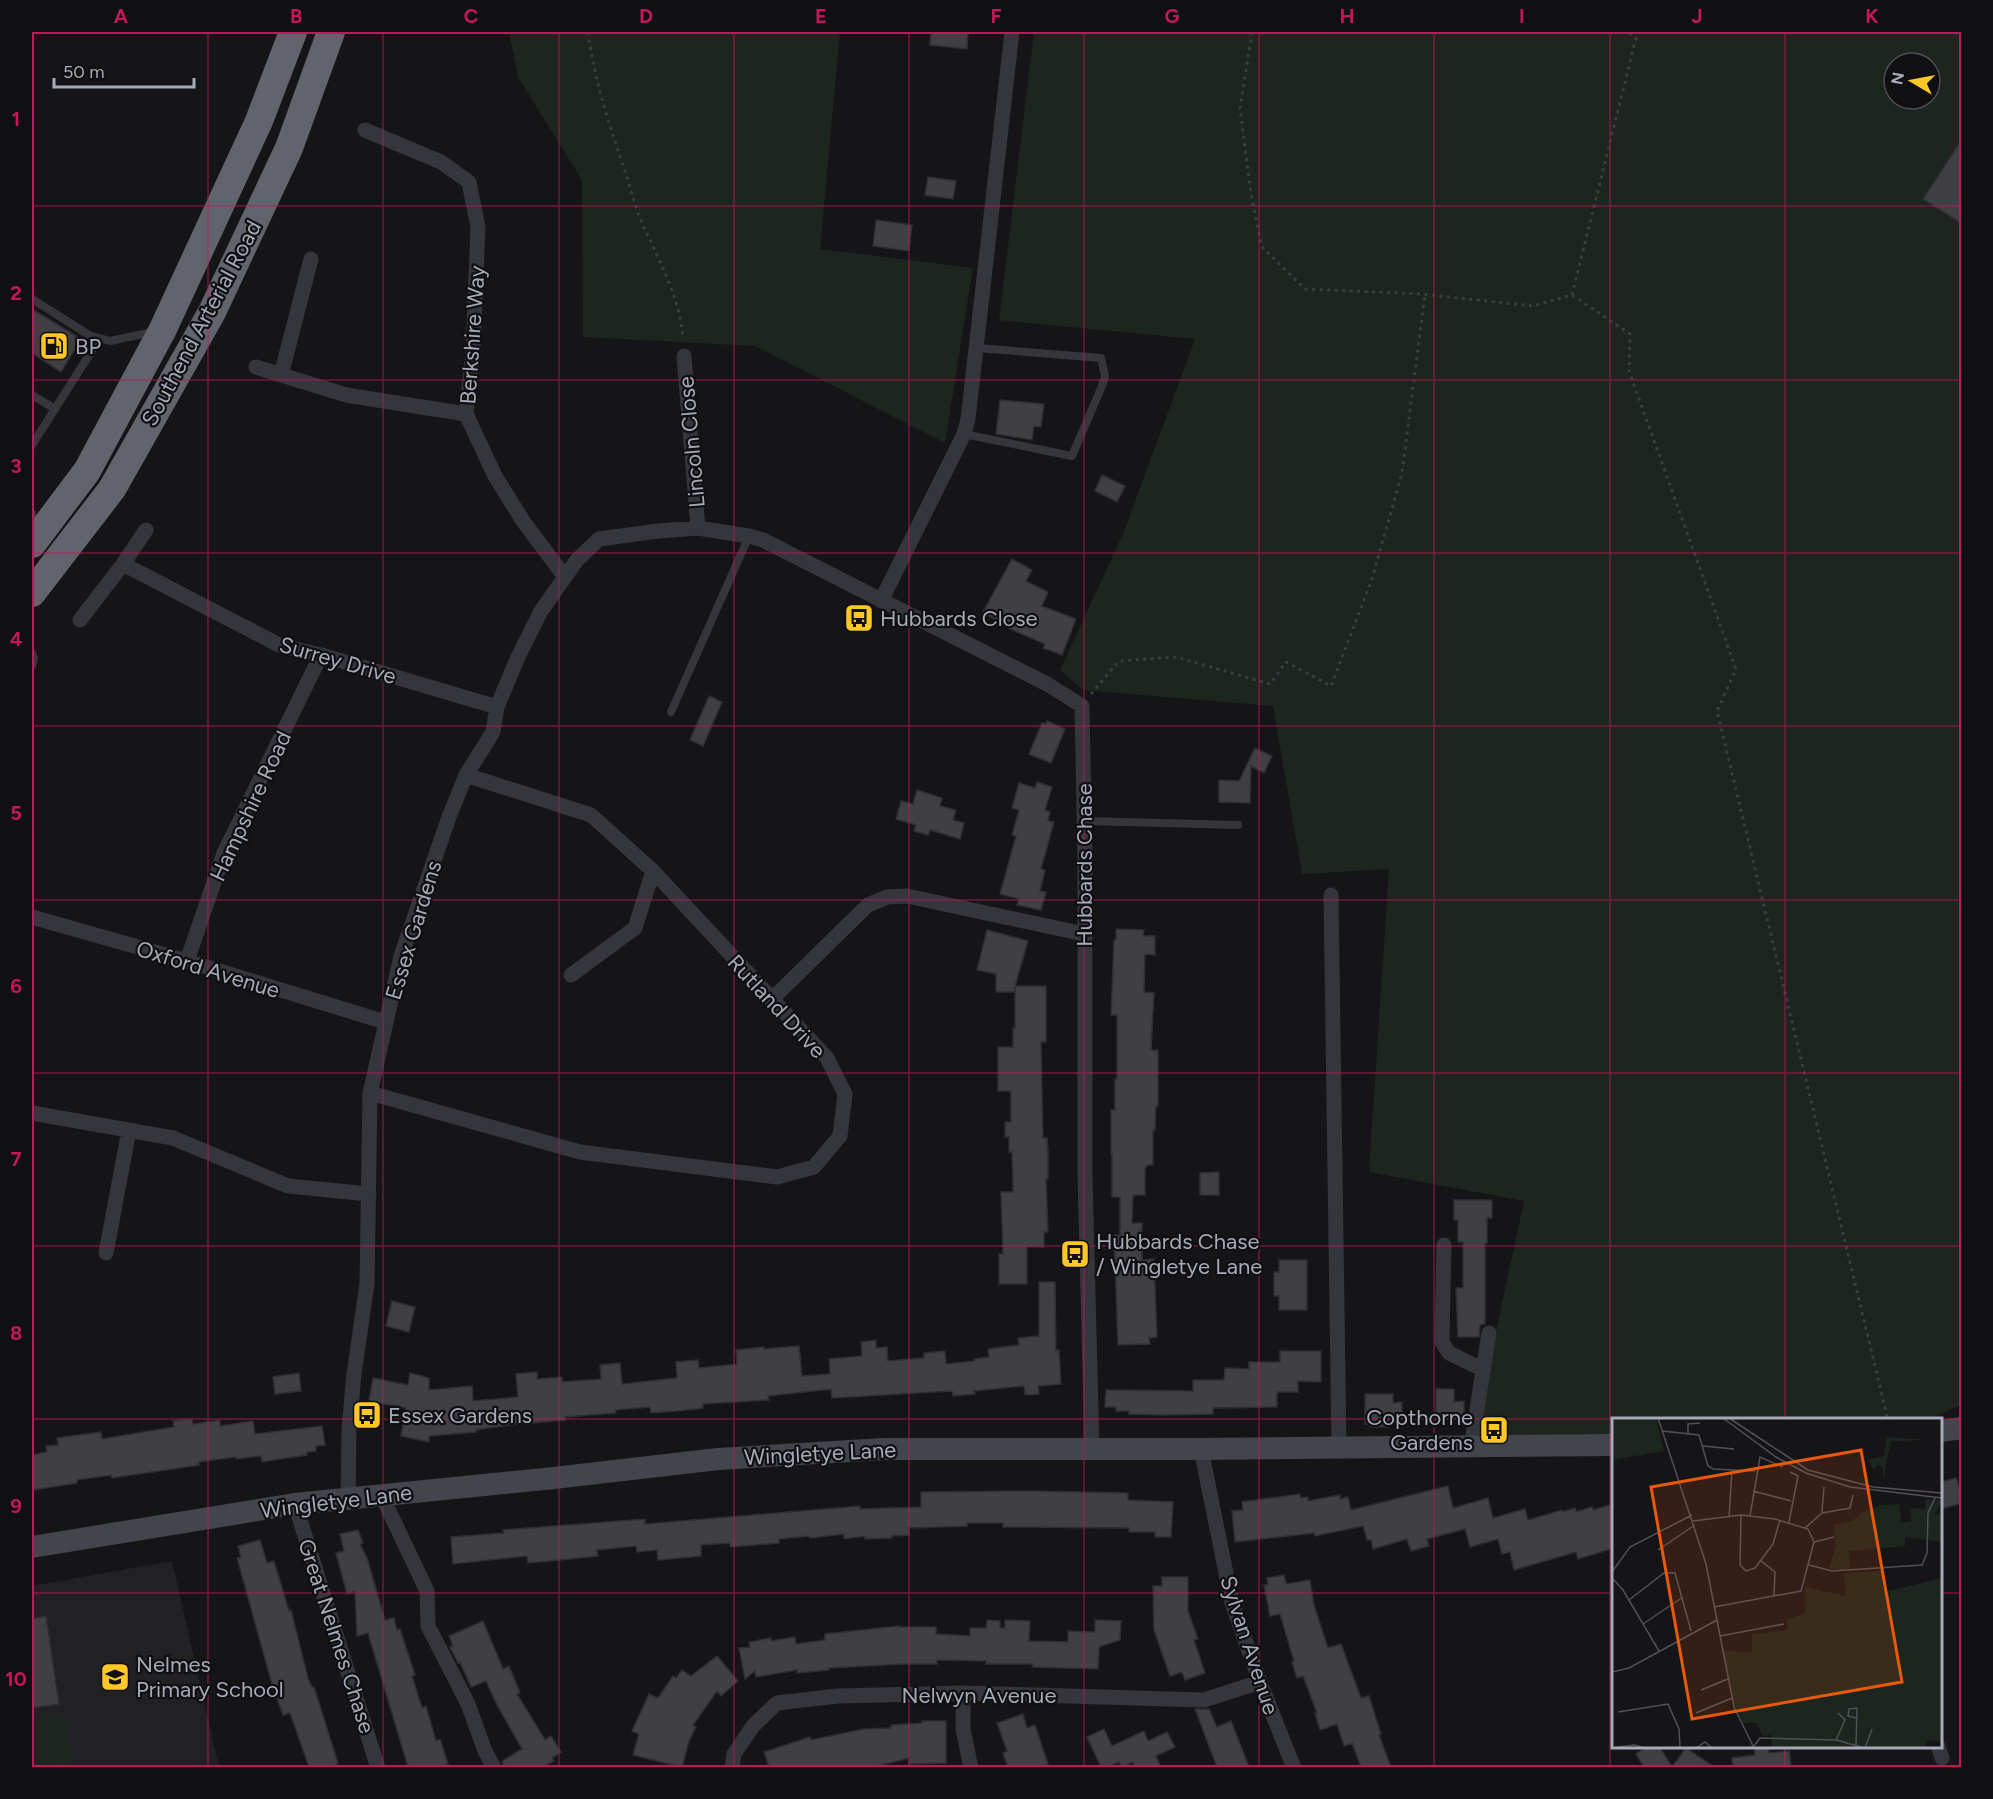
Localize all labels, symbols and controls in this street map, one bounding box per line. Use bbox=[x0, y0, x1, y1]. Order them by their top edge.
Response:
text: A bbox=[114, 4, 129, 28]
text: B bbox=[290, 4, 302, 28]
text: C bbox=[464, 4, 478, 28]
text: D bbox=[639, 4, 653, 28]
text: E bbox=[815, 4, 827, 28]
text: F bbox=[990, 4, 1002, 28]
text: G bbox=[1165, 4, 1180, 28]
text: H bbox=[1340, 4, 1355, 28]
text: I bbox=[1519, 4, 1525, 28]
text: J bbox=[1691, 4, 1703, 28]
text: K bbox=[1865, 4, 1879, 28]
scale bar bbox=[54, 51, 194, 89]
north arrow bbox=[1882, 51, 1942, 111]
text: 50 m bbox=[63, 61, 105, 83]
text: N bbox=[1887, 71, 1908, 86]
text: 1 bbox=[12, 107, 20, 131]
street label: Southend Arterial Road bbox=[136, 216, 267, 431]
street label: Berkshire Way bbox=[454, 264, 491, 405]
text: 2 bbox=[10, 281, 22, 305]
fuel station icon: BP bbox=[38, 330, 70, 362]
place label: BP bbox=[75, 333, 101, 360]
street label: Lincoln Close bbox=[672, 375, 711, 509]
text: 3 bbox=[10, 454, 22, 478]
bus stop icon: Hubbards Close bbox=[843, 602, 875, 634]
place label: Hubbards Close bbox=[880, 605, 1038, 632]
text: 4 bbox=[10, 627, 23, 651]
street label: Surrey Drive bbox=[276, 631, 399, 690]
street label: Hampshire Road bbox=[204, 727, 297, 886]
street label: Hubbards Chase bbox=[1071, 783, 1098, 947]
text: 5 bbox=[10, 801, 22, 825]
street label: Essex Gardens bbox=[379, 857, 447, 1003]
street label: Oxford Avenue bbox=[133, 935, 283, 1004]
street label: Rutland Drive bbox=[722, 949, 831, 1064]
text: 6 bbox=[10, 974, 22, 998]
text: 7 bbox=[10, 1147, 22, 1171]
place label: Hubbards Chase / Wingletye Lane bbox=[1096, 1228, 1262, 1280]
bus stop icon: Hubbards Chase / Wingletye Lane bbox=[1059, 1238, 1091, 1270]
text: 8 bbox=[10, 1321, 22, 1345]
bus stop icon: Essex Gardens bbox=[351, 1399, 383, 1431]
place label: Essex Gardens bbox=[388, 1402, 532, 1429]
place label: Copthorne Gardens bbox=[1366, 1404, 1473, 1456]
bus stop icon: Copthorne Gardens bbox=[1478, 1414, 1510, 1446]
inset map bbox=[1612, 1418, 1942, 1748]
street label: Wingletye Lane bbox=[743, 1436, 897, 1471]
street label: Wingletye Lane bbox=[259, 1479, 413, 1524]
text: 9 bbox=[10, 1494, 22, 1518]
street label: Great Nelmes Chase bbox=[292, 1535, 381, 1737]
street label: Sylvan Avenue bbox=[1214, 1572, 1285, 1718]
place label: Nelmes Primary School bbox=[136, 1651, 284, 1703]
school or university icon: Nelmes Primary School bbox=[99, 1661, 131, 1693]
text: 10 bbox=[5, 1667, 27, 1691]
street label: Nelwyn Avenue bbox=[902, 1682, 1056, 1709]

